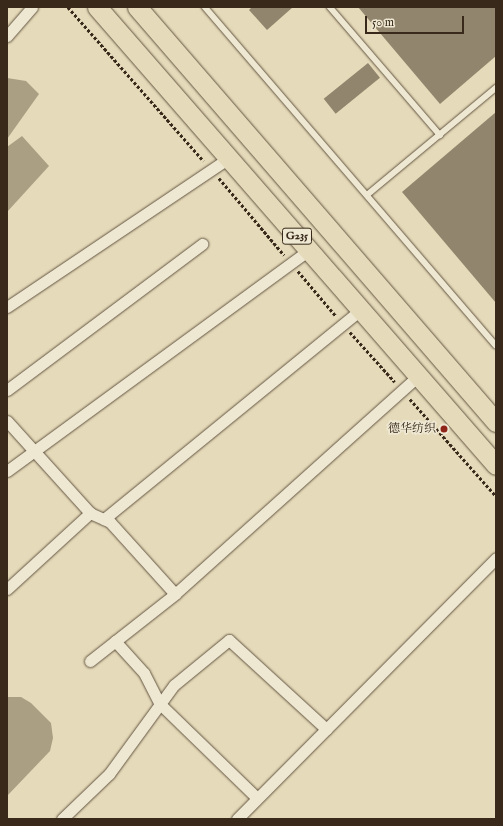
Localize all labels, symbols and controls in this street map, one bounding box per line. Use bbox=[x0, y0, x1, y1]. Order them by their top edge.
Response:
scale bar bbox=[367, 8, 466, 34]
text: 50 m bbox=[372, 15, 394, 30]
road number: G235 bbox=[282, 227, 312, 245]
place label: 德华纺织 bbox=[388, 422, 436, 436]
marker: 德华纺织 bbox=[439, 424, 449, 434]

